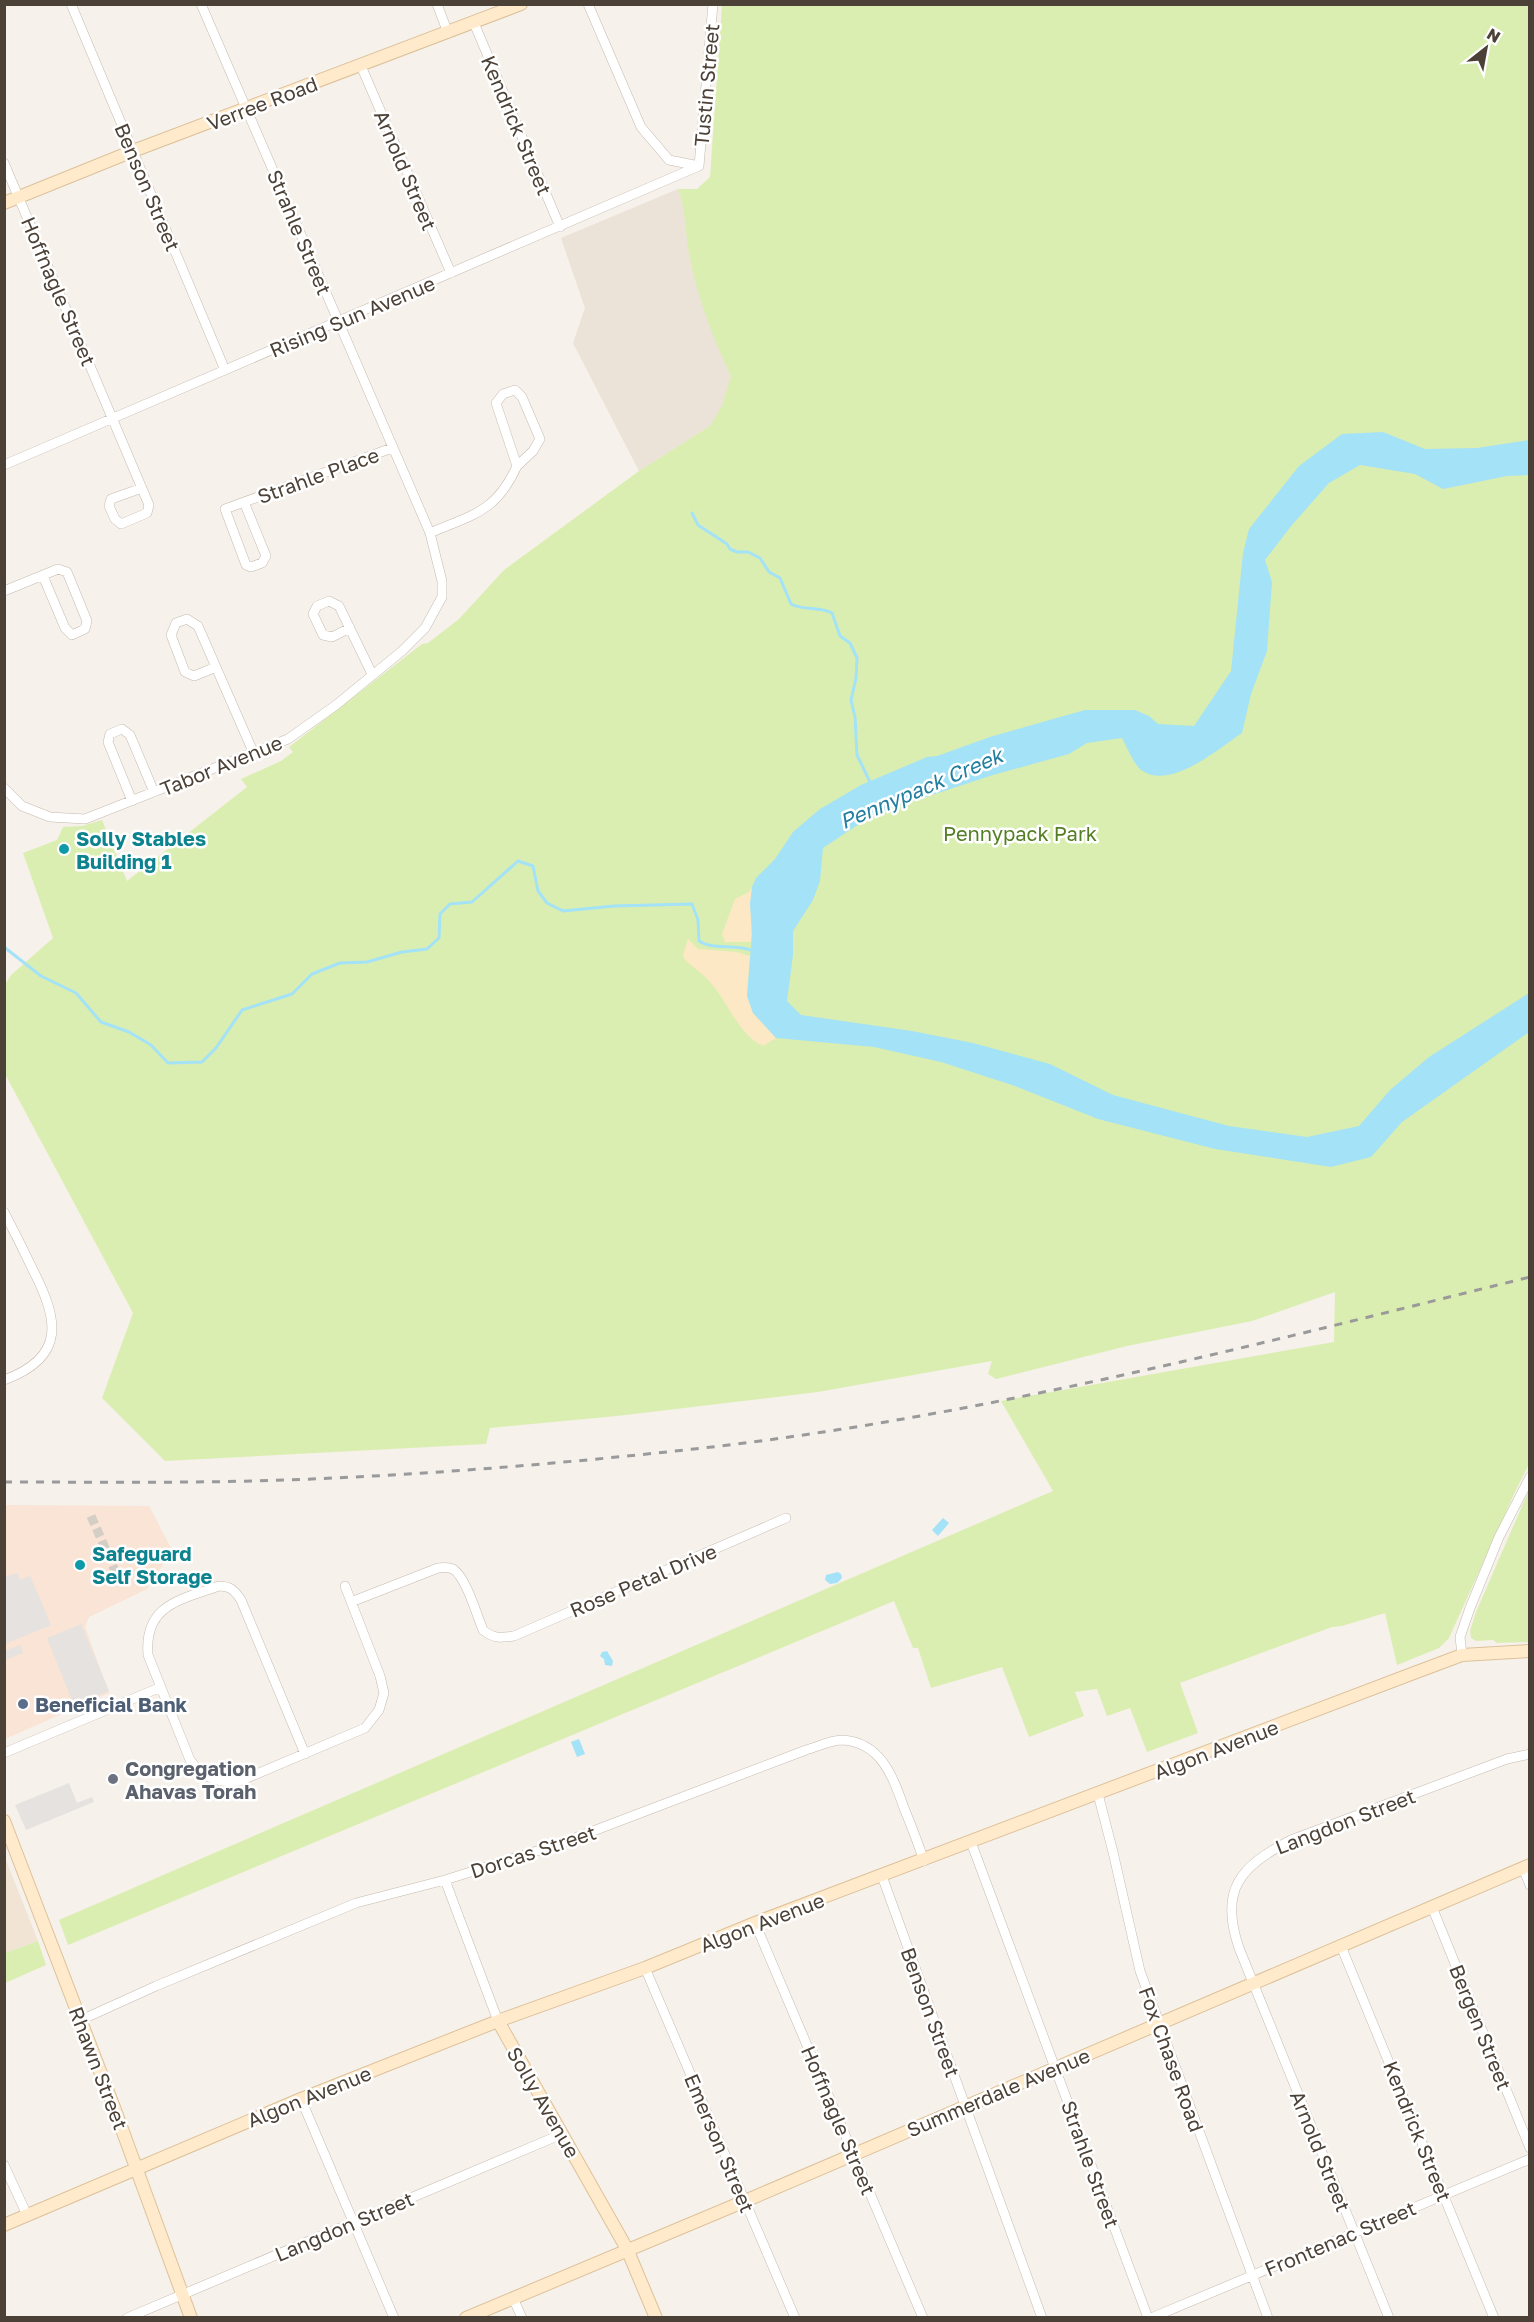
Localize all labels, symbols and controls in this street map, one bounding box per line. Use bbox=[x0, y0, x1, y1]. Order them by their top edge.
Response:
north arrow bbox=[1456, 18, 1516, 78]
street label: Tustin Street bbox=[689, 23, 723, 147]
text: N bbox=[1483, 23, 1504, 47]
street label: Kendrick Street bbox=[477, 52, 557, 198]
street label: Verree Road bbox=[203, 71, 321, 135]
street label: Arnold Street bbox=[370, 106, 442, 234]
street label: Benson Street bbox=[110, 120, 186, 254]
street label: Strahle Street bbox=[263, 166, 337, 298]
street label: Hoffnagle Street bbox=[17, 213, 101, 369]
street label: Rising Sun Avenue bbox=[266, 270, 438, 362]
street label: Strahle Place bbox=[254, 442, 382, 508]
street label: Tabor Avenue bbox=[156, 730, 286, 800]
water label: Pennypack Creek bbox=[835, 741, 1008, 834]
park label: Pennypack Park bbox=[943, 821, 1097, 845]
place label: Solly Stables Building 1 bbox=[76, 826, 206, 873]
marker: Solly Stables Building 1 bbox=[57, 842, 71, 856]
street label: Rose Petal Drive bbox=[566, 1538, 720, 1622]
place label: Safeguard Self Storage bbox=[92, 1541, 212, 1588]
marker: Safeguard Self Storage bbox=[73, 1558, 87, 1572]
place label: Beneficial Bank bbox=[35, 1692, 188, 1716]
marker: Beneficial Bank bbox=[16, 1697, 30, 1711]
street label: Algon Avenue bbox=[1150, 1714, 1282, 1784]
place label: Congregation Ahavas Torah bbox=[125, 1756, 256, 1803]
marker: Congregation Ahavas Torah bbox=[106, 1772, 120, 1786]
street label: Langdon Street bbox=[1271, 1783, 1419, 1859]
street label: Dorcas Street bbox=[467, 1819, 599, 1883]
street label: Algon Avenue bbox=[696, 1887, 828, 1957]
street label: Benson Street bbox=[896, 1944, 966, 2080]
street label: Bergen Street bbox=[1445, 1961, 1517, 2093]
street label: Fox Chase Road bbox=[1135, 1983, 1209, 2135]
street label: Rhawn Street bbox=[65, 2003, 133, 2133]
street label: Solly Avenue bbox=[503, 2042, 585, 2162]
street label: Hoffnagle Street bbox=[797, 2042, 881, 2198]
street label: Summerdale Avenue bbox=[903, 2043, 1093, 2141]
street label: Kendrick Street bbox=[1379, 2057, 1457, 2205]
street label: Algon Avenue bbox=[244, 2060, 374, 2132]
street label: Emerson Street bbox=[680, 2070, 760, 2216]
street label: Arnold Street bbox=[1286, 2087, 1356, 2215]
street label: Strahle Street bbox=[1057, 2097, 1125, 2231]
street label: Langdon Street bbox=[271, 2186, 417, 2266]
street label: Frontenac Street bbox=[1261, 2195, 1419, 2281]

